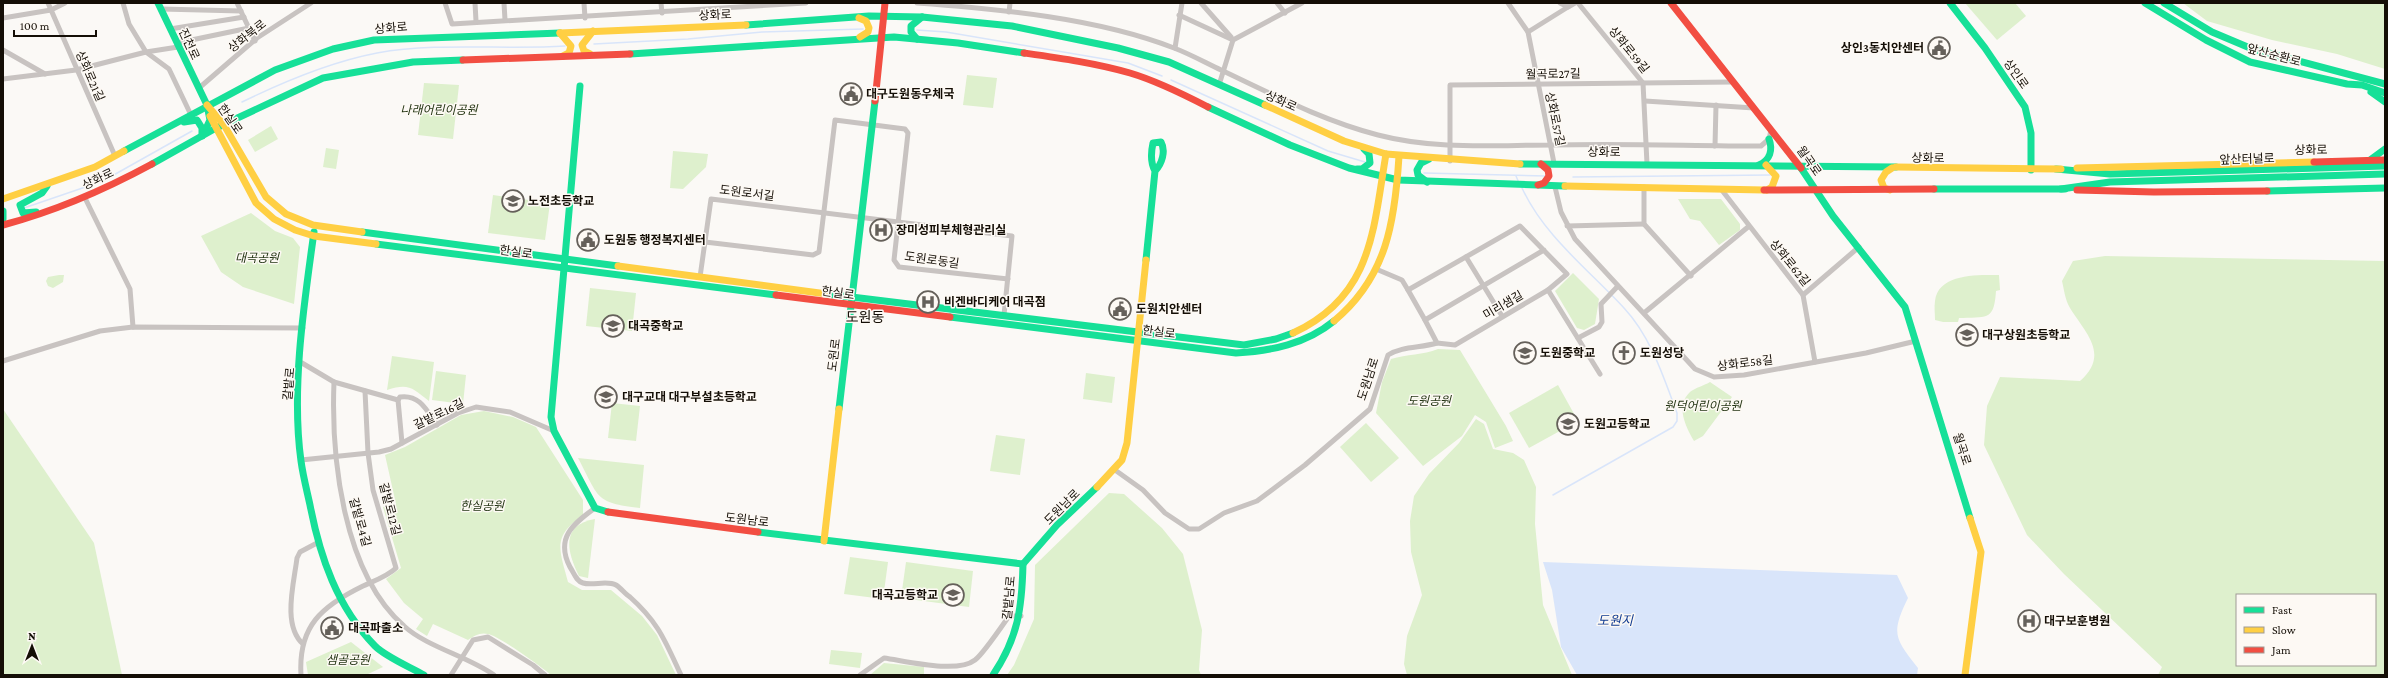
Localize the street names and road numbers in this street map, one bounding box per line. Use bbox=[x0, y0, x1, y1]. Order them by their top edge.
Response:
street label: 상화로 bbox=[698, 7, 732, 23]
street label: 상화북로 bbox=[225, 17, 269, 55]
street label: 상화로 bbox=[374, 20, 408, 36]
street label: 상화로59길 bbox=[1606, 24, 1652, 76]
street label: 진천로 bbox=[176, 26, 202, 62]
street label: 앞산순환로 bbox=[2246, 41, 2302, 69]
street label: 상화로21길 bbox=[73, 49, 107, 103]
street label: 상인로 bbox=[2001, 56, 2031, 92]
street label: 월곡로27길 bbox=[1525, 67, 1581, 81]
street label: 상화로 bbox=[1263, 88, 1299, 114]
street label: 상화로57길 bbox=[1542, 91, 1568, 147]
street label: 한실로 bbox=[215, 101, 245, 137]
street label: 월곡로 bbox=[1794, 143, 1824, 179]
street label: 상화로 bbox=[2294, 143, 2328, 157]
street label: 상화로 bbox=[1587, 145, 1621, 159]
street label: 상화로 bbox=[1911, 151, 1945, 165]
street label: 앞산터널로 bbox=[2219, 151, 2275, 167]
street label: 상화로 bbox=[80, 165, 116, 193]
street label: 도원로서길 bbox=[719, 183, 775, 203]
street label: 상화로62길 bbox=[1767, 237, 1813, 289]
street label: 한실로 bbox=[499, 243, 533, 261]
street label: 도원로동길 bbox=[904, 249, 960, 271]
street label: 한실로 bbox=[821, 284, 855, 302]
street label: 미리샘길 bbox=[1480, 288, 1526, 322]
street label: 한실로 bbox=[1142, 323, 1176, 341]
street label: 도원로 bbox=[825, 338, 843, 372]
street label: 상화로58길 bbox=[1716, 353, 1774, 373]
street label: 도원남로 bbox=[1355, 356, 1381, 402]
street label: 갈밭로 bbox=[281, 367, 297, 401]
street label: 갈밭로16길 bbox=[412, 396, 466, 432]
street label: 월곡로 bbox=[1950, 431, 1974, 467]
street label: 갈밭로12길 bbox=[376, 481, 404, 537]
street label: 도원남로 bbox=[1041, 486, 1083, 528]
street label: 갈밭로4길 bbox=[346, 496, 374, 548]
street label: 도원남로 bbox=[724, 510, 770, 530]
street label: 갈밭남로 bbox=[1000, 575, 1018, 621]

